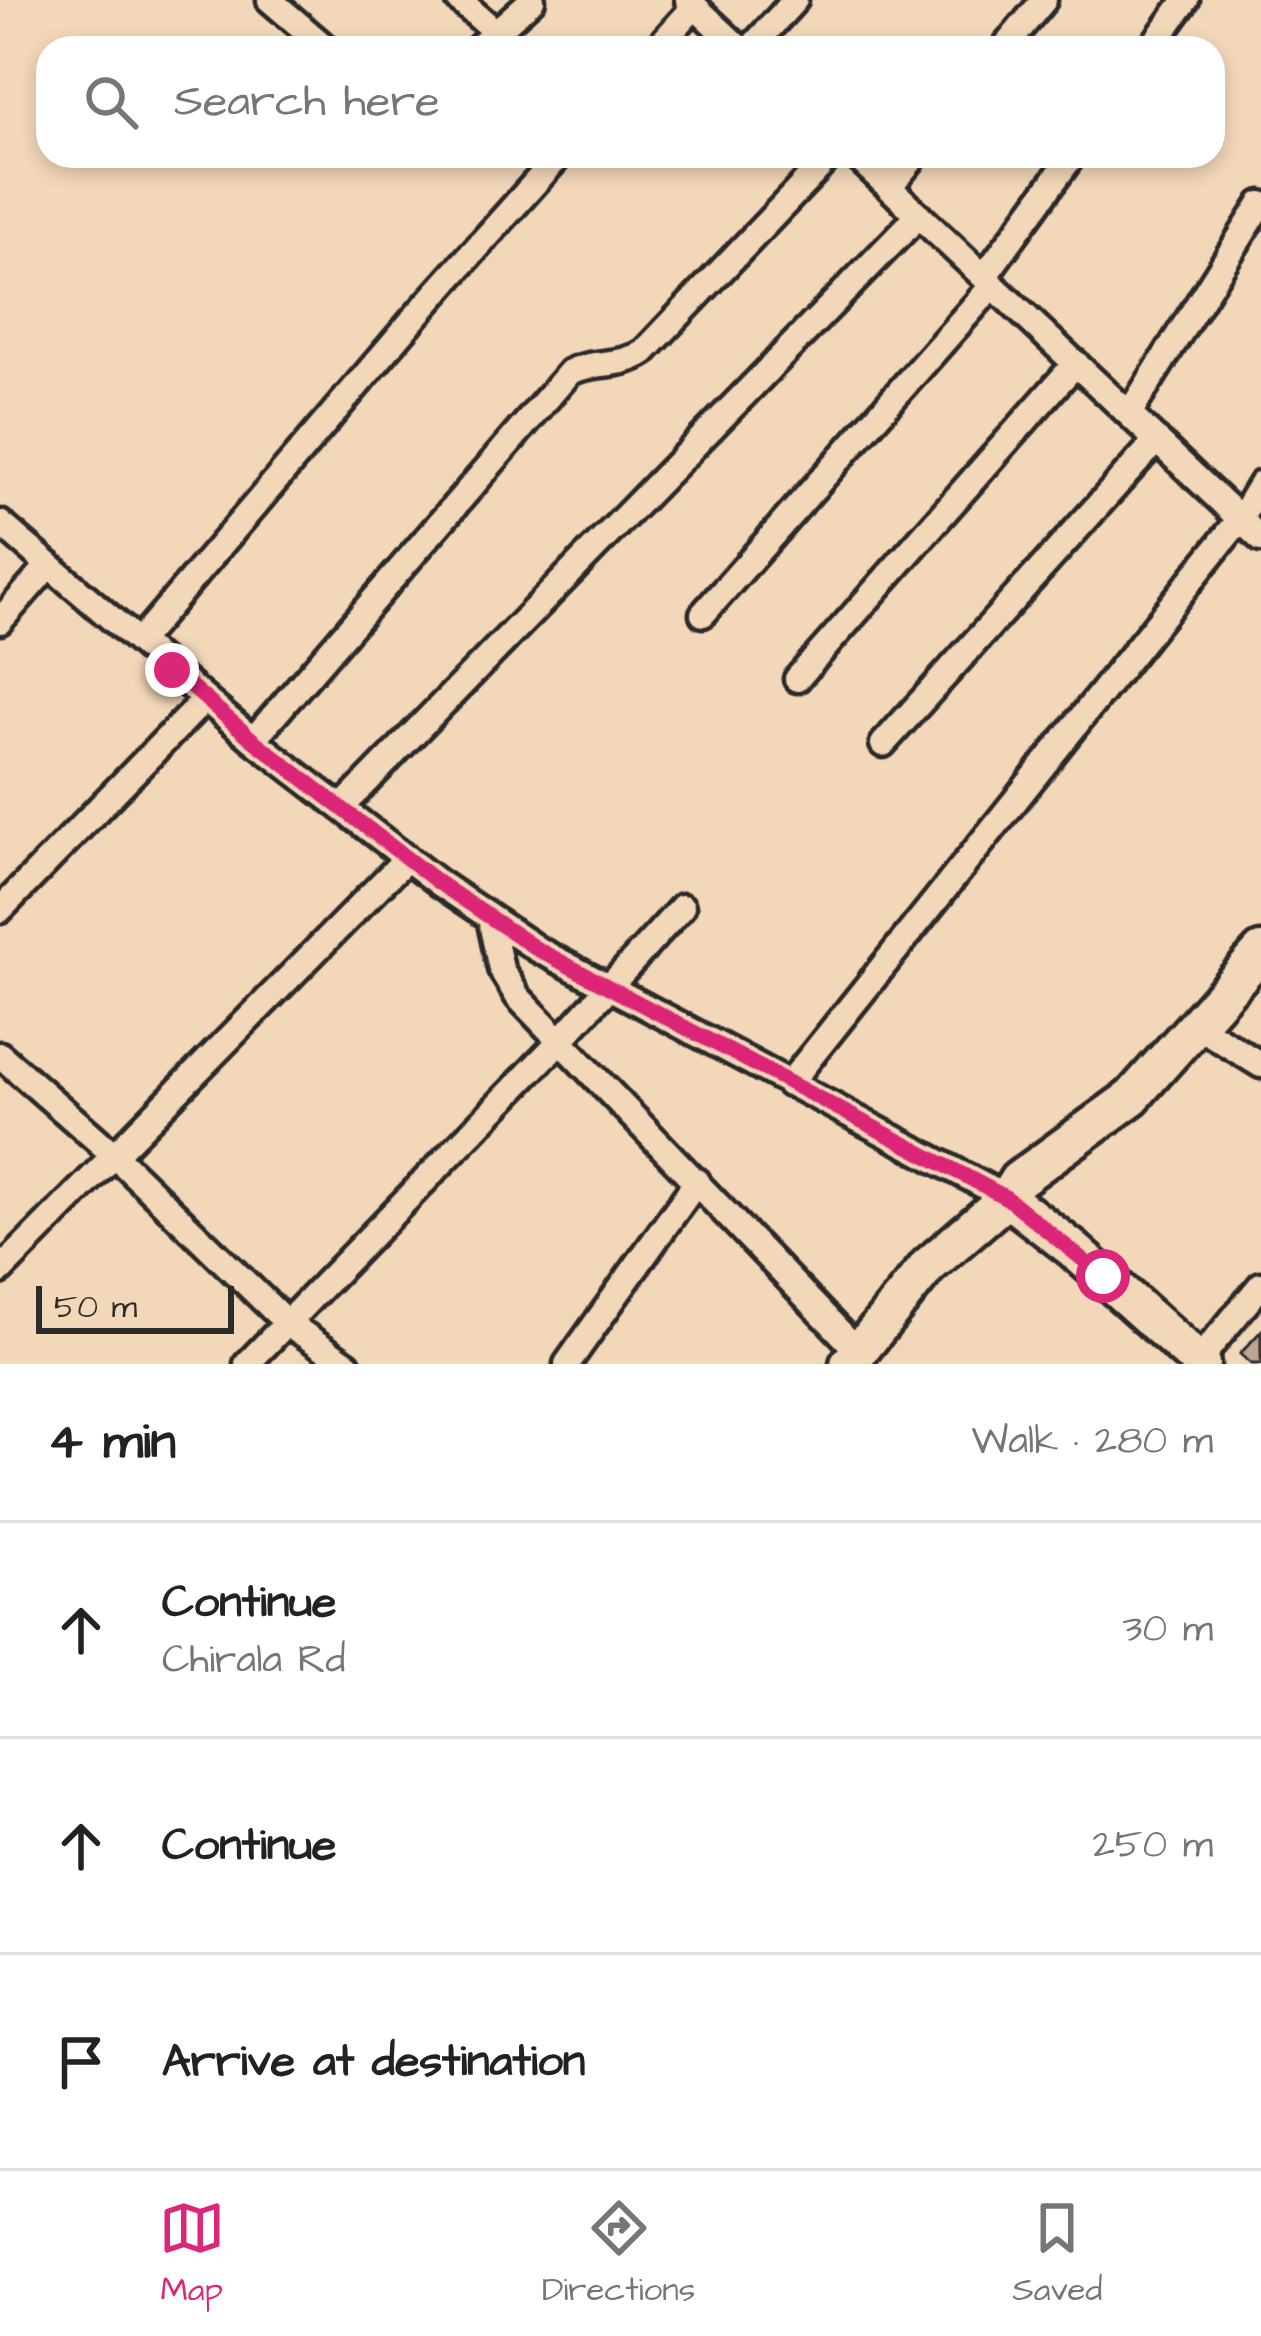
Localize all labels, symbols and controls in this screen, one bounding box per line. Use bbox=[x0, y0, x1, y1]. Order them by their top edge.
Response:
search box bbox=[36, 36, 1225, 168]
icon: search bbox=[78, 69, 144, 135]
text: Search here bbox=[174, 71, 440, 133]
route end bbox=[145, 643, 199, 697]
route start bbox=[1076, 1249, 1130, 1303]
scale bar bbox=[36, 1280, 234, 1333]
text: 50 m bbox=[54, 1284, 137, 1330]
text: 4 min bbox=[48, 1407, 176, 1478]
text: Walk · 280 m bbox=[971, 1415, 1213, 1469]
text: Continue bbox=[162, 1572, 336, 1634]
icon: ahead bbox=[48, 1597, 114, 1663]
text: 30 m bbox=[1123, 1603, 1213, 1657]
text: Chirala Rd bbox=[162, 1634, 346, 1688]
icon: ahead bbox=[48, 1813, 114, 1879]
text: Continue bbox=[162, 1815, 336, 1877]
text: 250 m bbox=[1092, 1819, 1213, 1873]
icon: arrive bbox=[48, 2029, 114, 2095]
text: Arrive at destination bbox=[162, 2031, 585, 2093]
tab: Map bbox=[159, 2195, 225, 2313]
tab: Directions bbox=[542, 2195, 695, 2313]
tab: Saved bbox=[1012, 2195, 1102, 2313]

